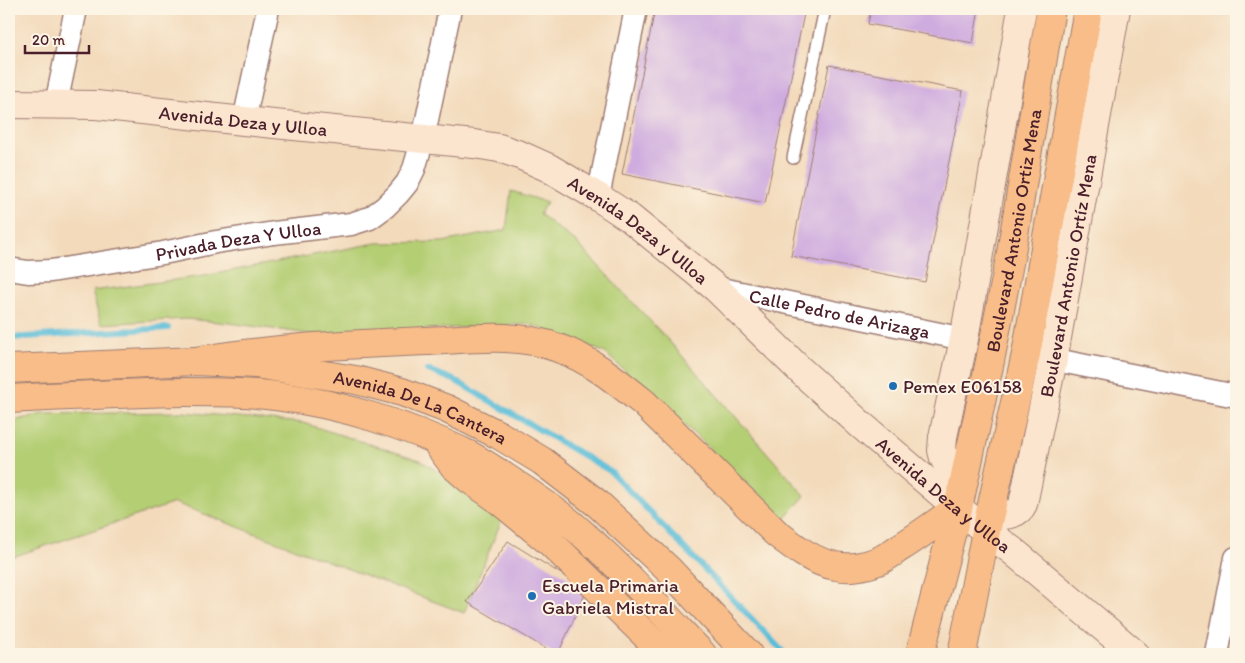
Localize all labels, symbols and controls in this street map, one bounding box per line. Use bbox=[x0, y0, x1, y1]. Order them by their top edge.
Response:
scale bar bbox=[25, 22, 89, 54]
text: 20 m bbox=[32, 31, 66, 49]
street label: Avenida Deza y Ulloa bbox=[158, 101, 328, 141]
street label: Boulevard Antonio Ortiz Mena bbox=[981, 107, 1046, 354]
street label: Boulevard Antonio Ortíz Mena bbox=[1035, 152, 1102, 399]
street label: Avenida Deza y Ulloa bbox=[564, 171, 713, 289]
street label: Privada Deza Y Ulloa bbox=[154, 217, 322, 266]
street label: Calle Pedro de Arizaga bbox=[747, 284, 932, 344]
street label: Avenida De La Cantera bbox=[332, 366, 511, 449]
place label: Pemex E06158 bbox=[903, 375, 1022, 398]
marker: Pemex E06158 bbox=[887, 380, 899, 392]
street label: Avenida Deza y Ulloa bbox=[871, 432, 1016, 558]
place label: Escuela Primaria Gabriela Mistral bbox=[542, 574, 679, 619]
marker: Escuela Primaria Gabriela Mistral bbox=[526, 590, 538, 602]

